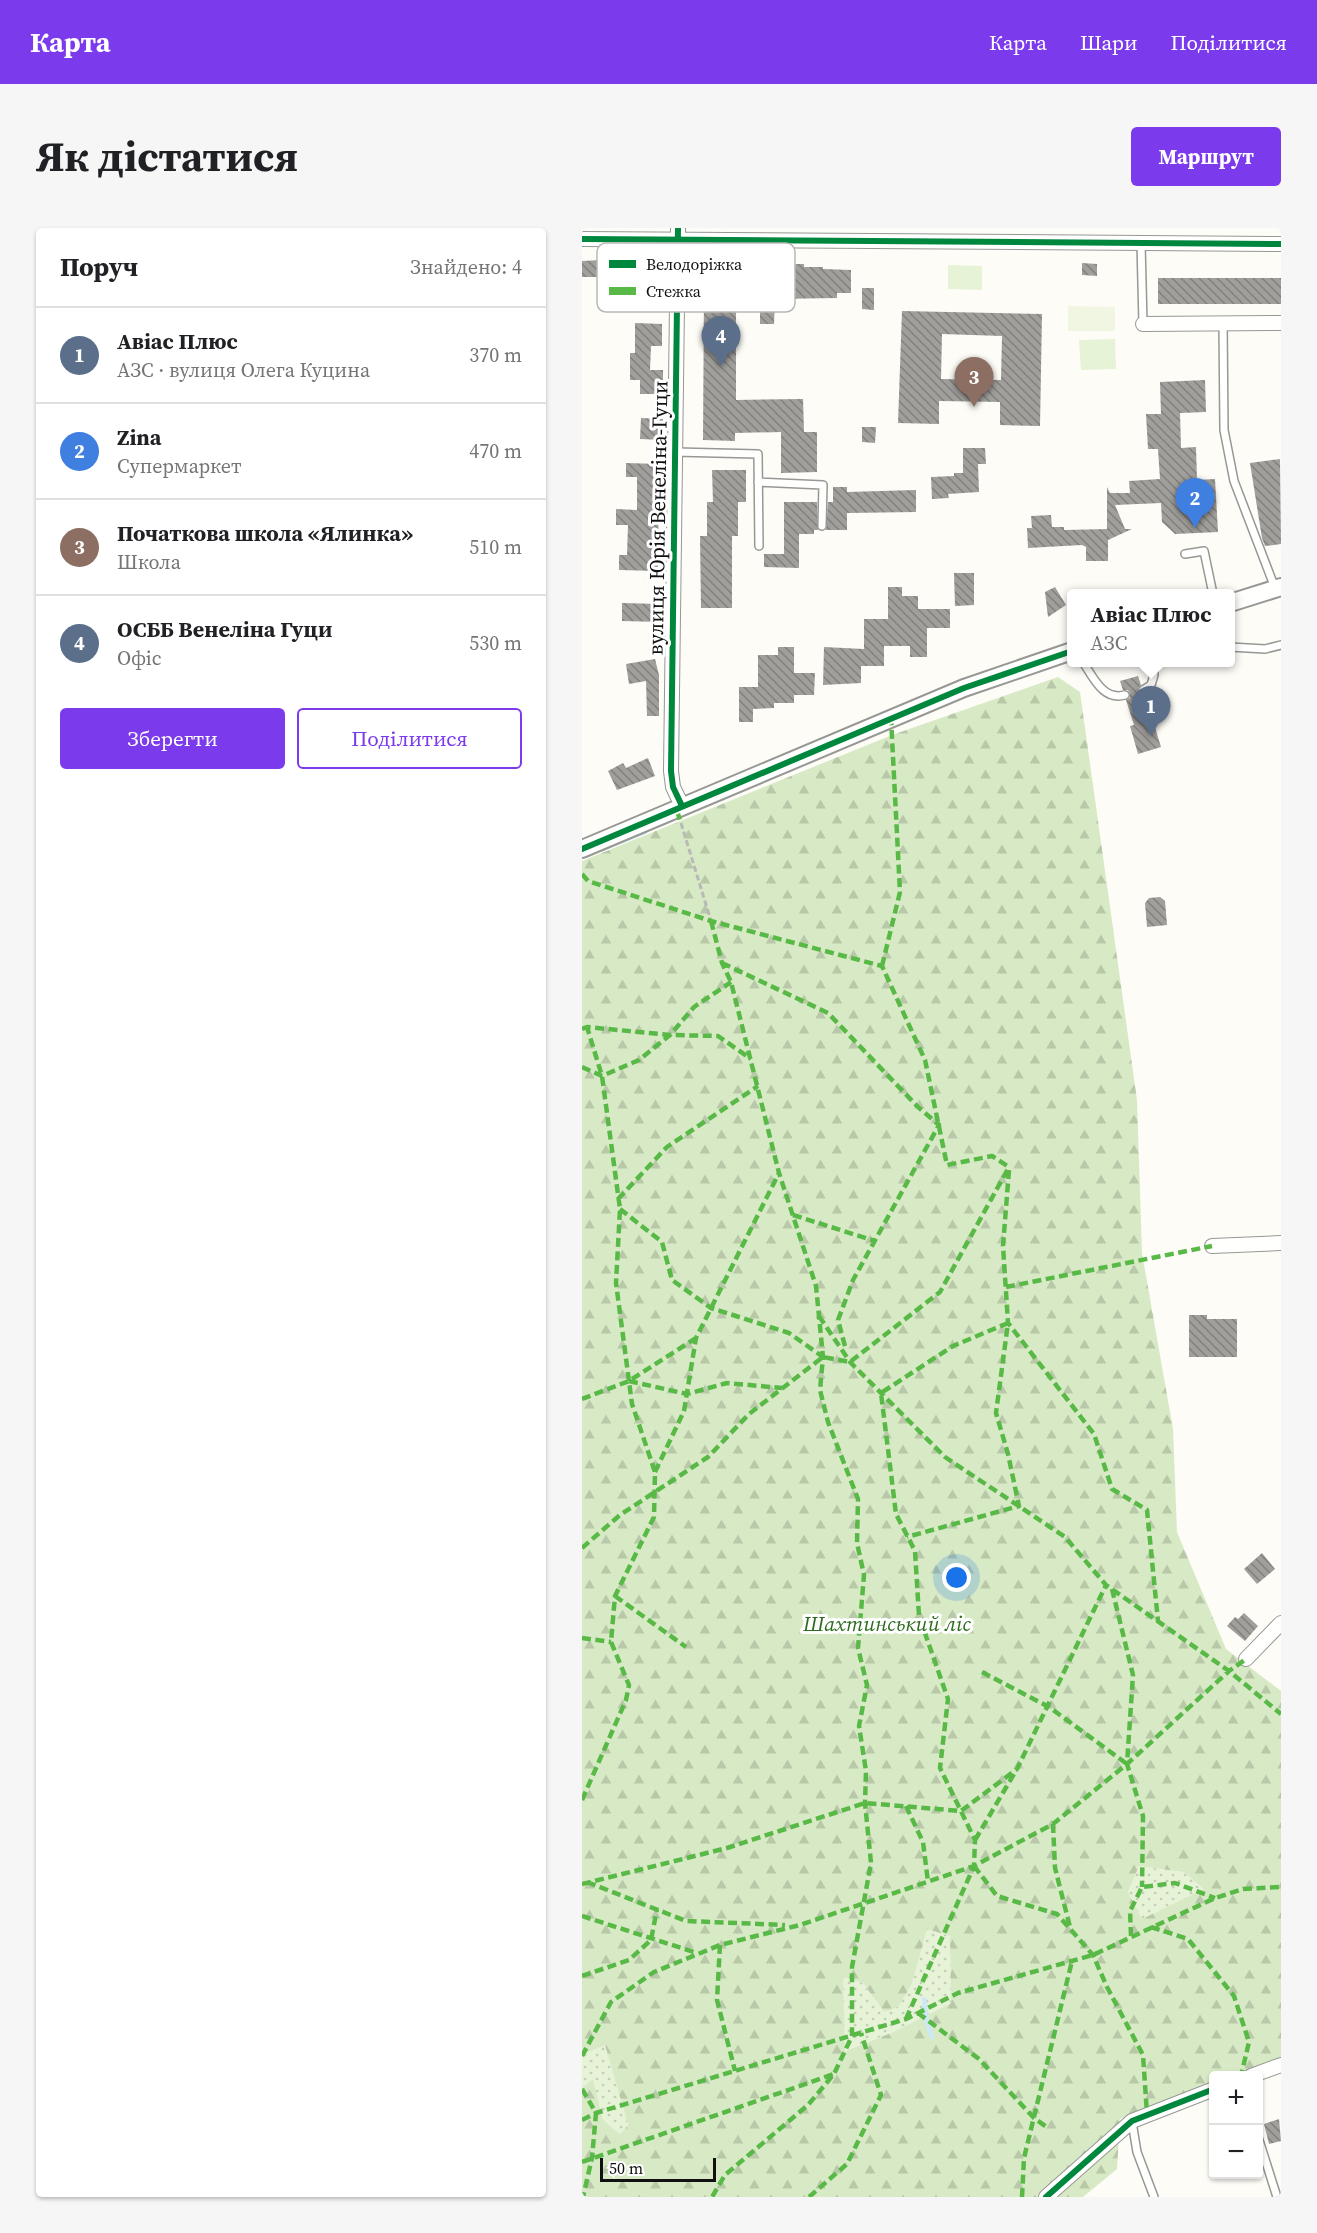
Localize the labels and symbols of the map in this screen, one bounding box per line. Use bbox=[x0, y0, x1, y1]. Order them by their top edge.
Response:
legend bbox=[597, 243, 795, 312]
text: Велодоріжка bbox=[646, 253, 743, 275]
text: Стежка bbox=[646, 280, 702, 302]
pin: 4 bbox=[702, 316, 740, 366]
pin: 3 bbox=[954, 358, 994, 407]
street label: вулиця Юрія Венеліна-Гуци bbox=[641, 380, 674, 656]
pin: 2 bbox=[1176, 478, 1214, 528]
pin: 1 bbox=[1132, 686, 1170, 736]
your location bbox=[942, 1563, 971, 1592]
park label: Шахтинський ліс bbox=[802, 1609, 972, 1638]
scale bar bbox=[600, 2155, 716, 2182]

